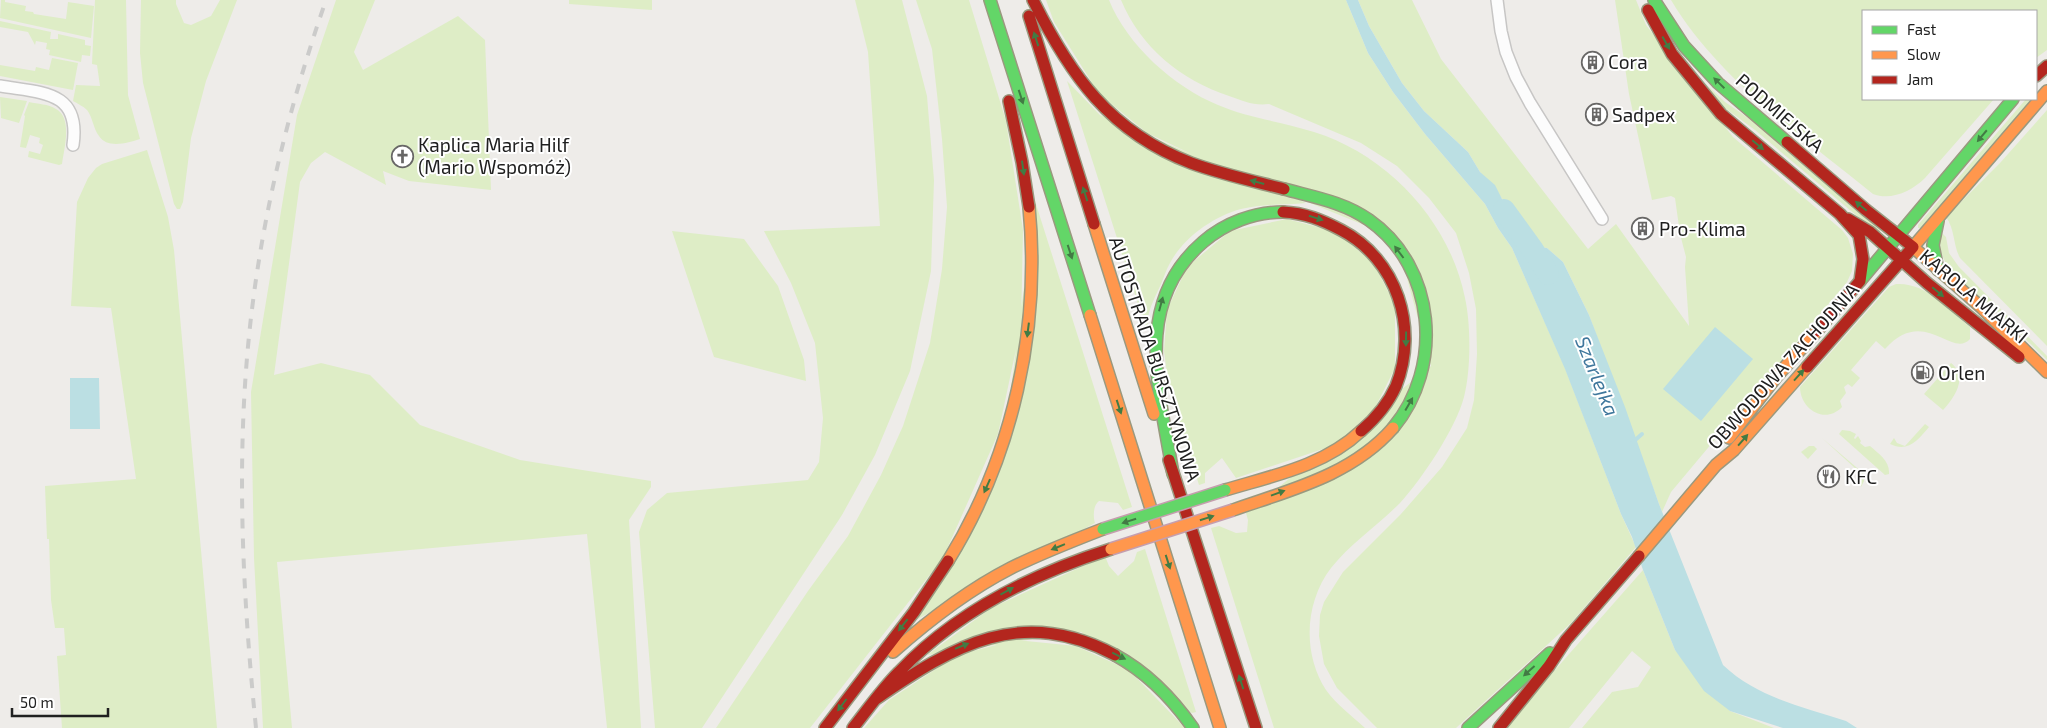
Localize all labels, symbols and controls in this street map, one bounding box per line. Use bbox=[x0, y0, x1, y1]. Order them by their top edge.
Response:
legend bbox=[1862, 10, 2037, 100]
text: Fast bbox=[1907, 20, 1937, 38]
one-way arrow bbox=[1031, 31, 1039, 46]
one-way arrow bbox=[1662, 37, 1671, 50]
text: Slow bbox=[1907, 45, 1941, 63]
building icon: Cora bbox=[1580, 50, 1604, 74]
place label: Cora bbox=[1608, 50, 1648, 73]
street label: PODMIEJSKA bbox=[1732, 68, 1829, 157]
text: Jam bbox=[1907, 70, 1933, 88]
one-way arrow bbox=[1713, 77, 1725, 89]
one-way arrow bbox=[1017, 90, 1025, 105]
building icon: Sadpex bbox=[1584, 103, 1608, 127]
place label: Sadpex bbox=[1612, 103, 1675, 126]
one-way arrow bbox=[1976, 129, 1987, 142]
place label: Kaplica Maria Hilf (Mario Wspomóż) bbox=[418, 133, 571, 178]
one-way arrow bbox=[1752, 139, 1764, 151]
church icon: Kaplica Maria Hilf (Mario Wspomóż) bbox=[390, 144, 414, 168]
one-way arrow bbox=[1019, 160, 1027, 176]
one-way arrow bbox=[1250, 178, 1265, 186]
one-way arrow bbox=[1080, 186, 1088, 201]
one-way arrow bbox=[1855, 201, 1867, 212]
one-way arrow bbox=[1308, 215, 1323, 222]
building icon: Pro-Klima bbox=[1631, 217, 1655, 241]
place label: Pro-Klima bbox=[1659, 217, 1746, 240]
street label: AUTOSTRADA BURSZTYNOWA bbox=[1105, 233, 1206, 484]
street label: KAROLA MIARKI bbox=[1916, 244, 2033, 348]
one-way arrow bbox=[1066, 245, 1074, 260]
one-way arrow bbox=[1394, 245, 1404, 259]
street label: OBWODOWA ZACHODNIA bbox=[1702, 278, 1863, 453]
one-way arrow bbox=[1931, 287, 1944, 298]
one-way arrow bbox=[1158, 297, 1166, 312]
one-way arrow bbox=[1024, 322, 1032, 338]
one-way arrow bbox=[1402, 331, 1410, 347]
water label: Szarlejka bbox=[1571, 332, 1625, 419]
fuel station icon: Orlen bbox=[1910, 361, 1934, 385]
place label: Orlen bbox=[1938, 361, 1985, 384]
one-way arrow bbox=[1794, 368, 1805, 381]
one-way arrow bbox=[1405, 398, 1414, 411]
one-way arrow bbox=[1115, 399, 1123, 414]
one-way arrow bbox=[1737, 434, 1749, 446]
restaurant icon: KFC bbox=[1817, 465, 1841, 489]
place label: KFC bbox=[1845, 465, 1877, 488]
one-way arrow bbox=[982, 479, 990, 493]
one-way arrow bbox=[1271, 489, 1286, 496]
one-way arrow bbox=[1200, 514, 1215, 521]
one-way arrow bbox=[1121, 517, 1136, 525]
one-way arrow bbox=[1050, 543, 1065, 551]
one-way arrow bbox=[1164, 554, 1172, 569]
one-way arrow bbox=[1000, 586, 1013, 595]
one-way arrow bbox=[898, 618, 908, 632]
one-way arrow bbox=[955, 642, 969, 650]
one-way arrow bbox=[1111, 652, 1126, 660]
one-way arrow bbox=[1523, 665, 1535, 677]
one-way arrow bbox=[1237, 674, 1244, 689]
scale bar bbox=[12, 686, 109, 718]
text: 50 m bbox=[20, 693, 54, 711]
one-way arrow bbox=[837, 698, 848, 711]

